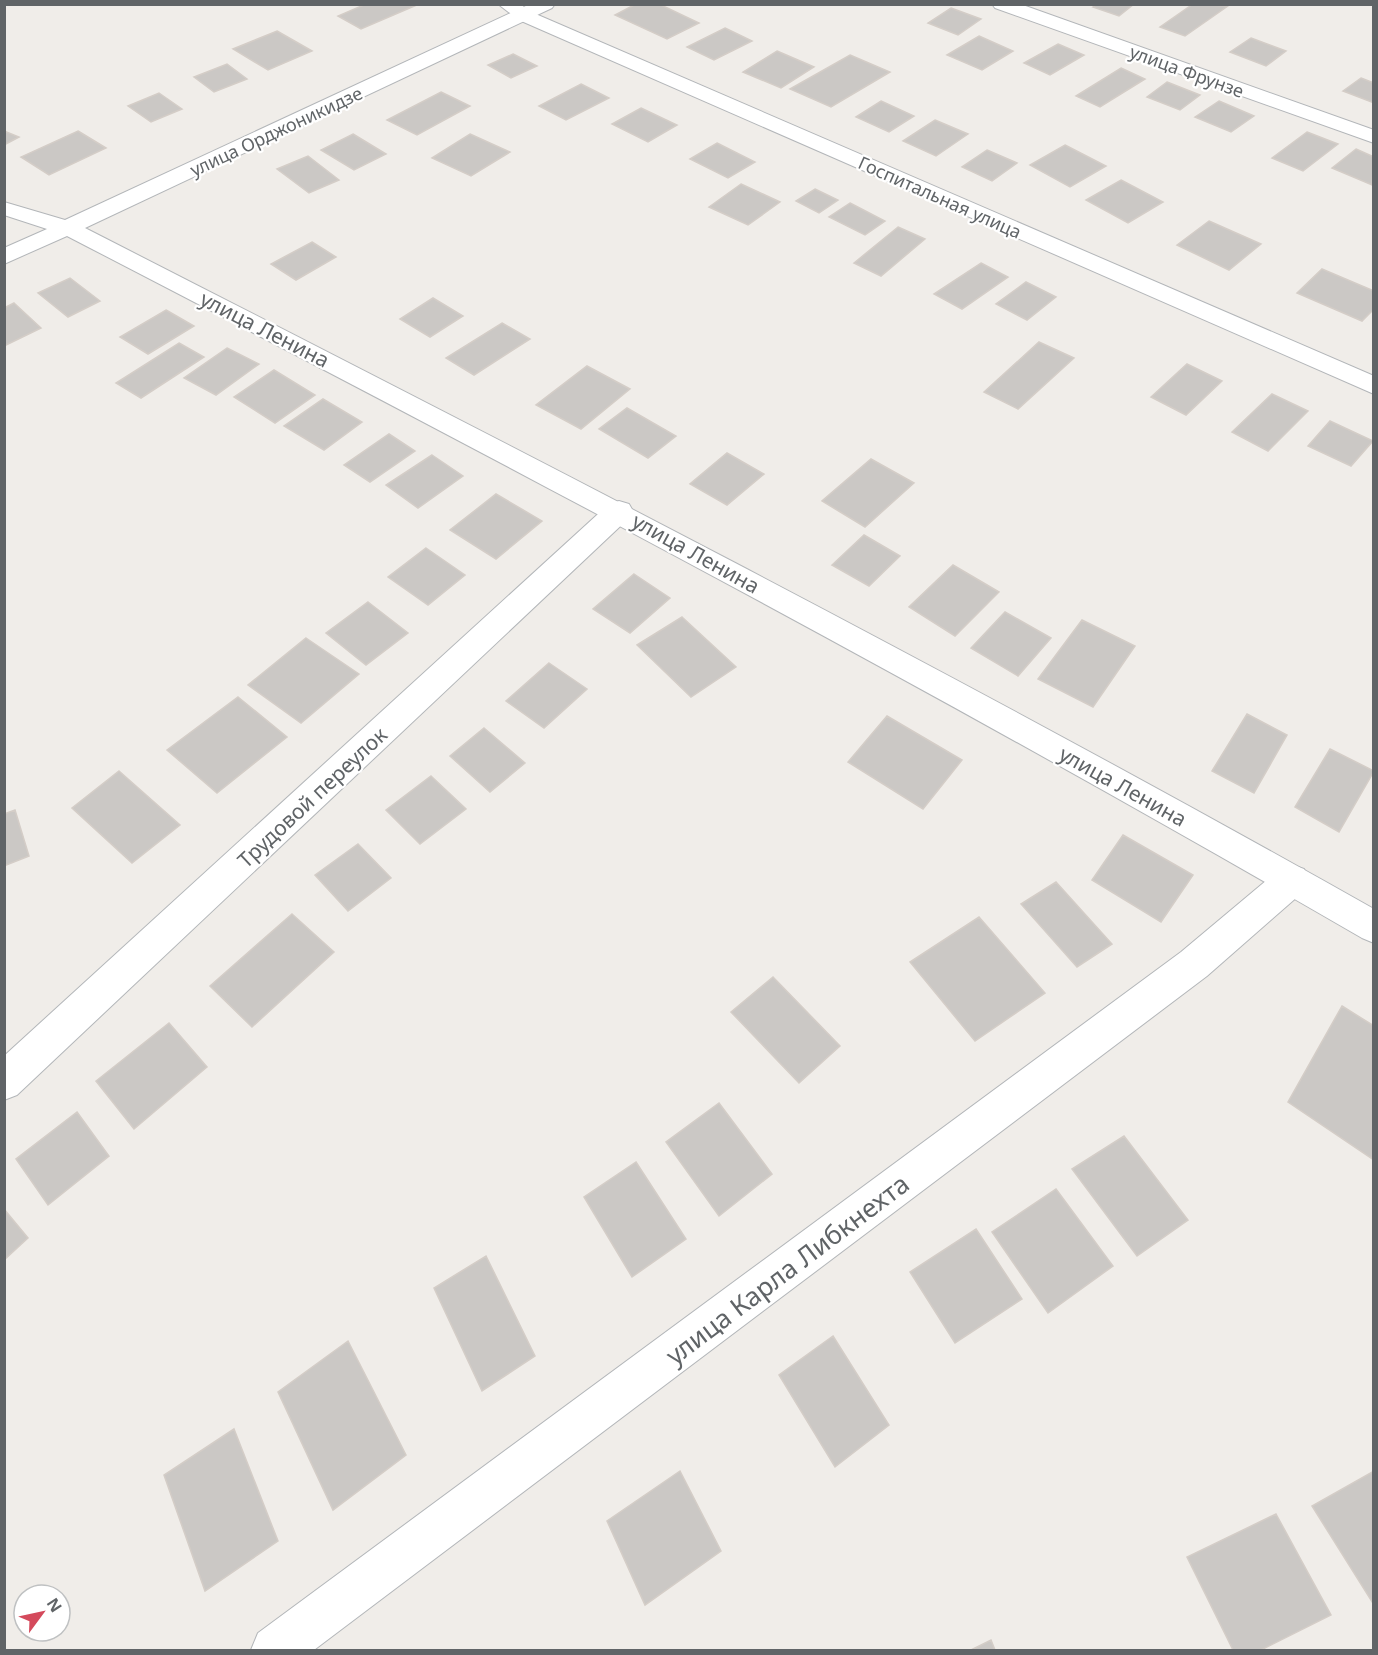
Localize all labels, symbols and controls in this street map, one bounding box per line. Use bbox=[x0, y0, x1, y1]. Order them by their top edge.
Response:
street label: улица Фрунзе bbox=[1127, 39, 1247, 103]
street label: улица Орджоникидзе bbox=[186, 80, 366, 182]
street label: Госпитальная улица bbox=[855, 150, 1025, 244]
street label: улица Ленина bbox=[196, 284, 334, 374]
street label: улица Ленина bbox=[627, 506, 765, 600]
street label: Трудовой переулок bbox=[231, 720, 393, 874]
street label: улица Ленина bbox=[1054, 739, 1192, 833]
street label: улица Карла Либкнехта bbox=[658, 1165, 916, 1373]
north arrow bbox=[12, 1583, 72, 1643]
text: N bbox=[42, 1593, 67, 1616]

